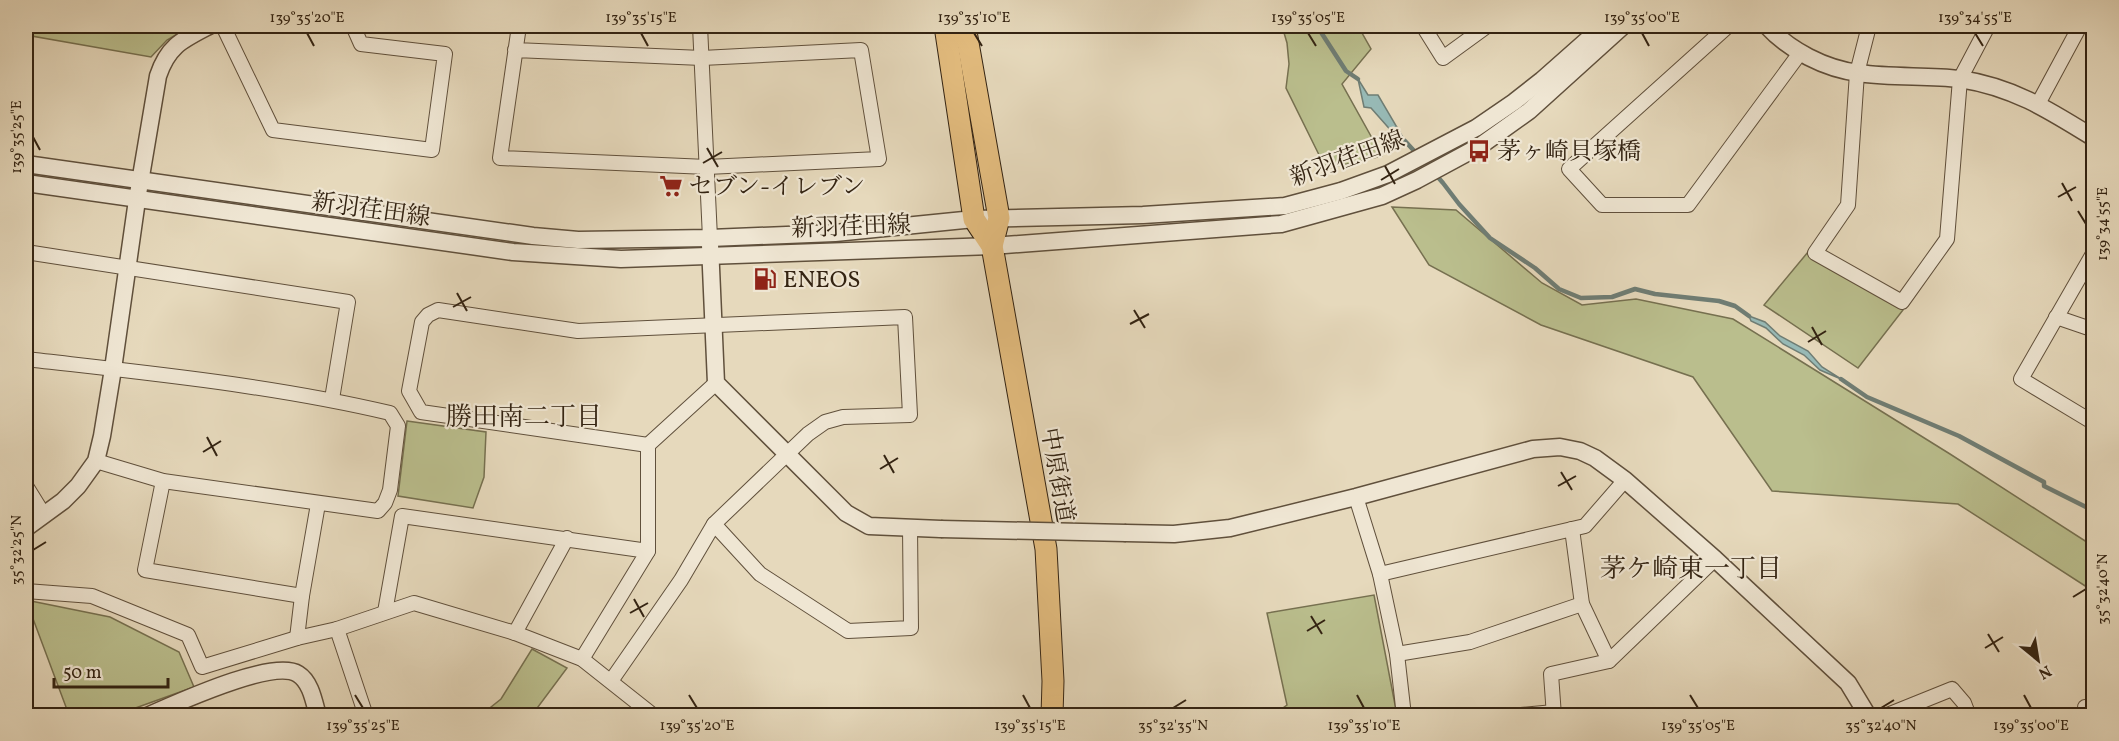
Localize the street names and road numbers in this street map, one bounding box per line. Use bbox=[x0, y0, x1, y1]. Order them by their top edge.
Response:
street label: 新羽荏田線 bbox=[1285, 123, 1410, 196]
street label: 新羽荏田線 bbox=[309, 186, 433, 236]
street label: 新羽荏田線 bbox=[791, 209, 912, 247]
street label: 中原街道 bbox=[1031, 425, 1081, 526]

